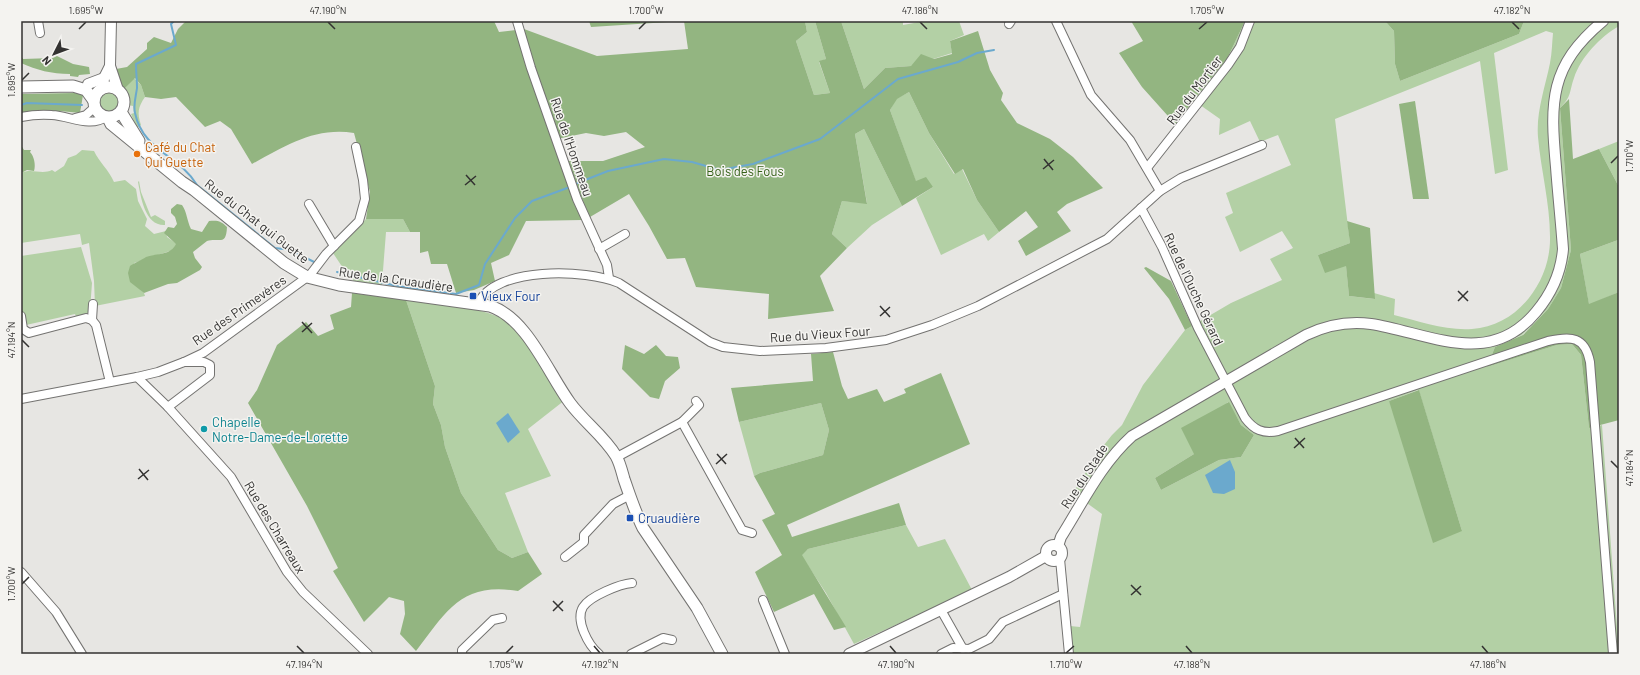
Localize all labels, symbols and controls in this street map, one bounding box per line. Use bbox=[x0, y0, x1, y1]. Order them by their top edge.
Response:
text: 1.695°W bbox=[69, 4, 103, 16]
text: 47.190°N bbox=[309, 4, 347, 16]
text: 1.700°W bbox=[629, 4, 664, 16]
text: 47.186°N bbox=[902, 4, 938, 16]
text: 1.705°W bbox=[1190, 4, 1224, 16]
text: 47.182°N bbox=[1494, 4, 1530, 16]
north arrow bbox=[34, 34, 74, 74]
street label: Rue du Mortier bbox=[1163, 52, 1225, 128]
text: N bbox=[39, 54, 53, 68]
text: 1.695°W bbox=[5, 63, 17, 97]
street label: Rue de l'Hommeau bbox=[548, 96, 596, 198]
place label: Café du Chat Qui Guette bbox=[145, 139, 216, 170]
text: 1.710°W bbox=[1623, 139, 1635, 172]
marker: Café du Chat Qui Guette bbox=[132, 149, 142, 159]
park label: Bois des Fous bbox=[706, 163, 784, 179]
street label: Rue du Chat qui Guette bbox=[202, 175, 312, 267]
street label: Rue de l'Ouche Gérard bbox=[1161, 230, 1227, 348]
street label: Rue de la Cruaudière bbox=[338, 263, 454, 295]
street label: Rue des Primevères bbox=[189, 272, 289, 348]
place label: Vieux Four bbox=[481, 288, 541, 304]
marker: Vieux Four bbox=[468, 291, 478, 301]
text: 47.194°N bbox=[5, 321, 17, 359]
street label: Rue du Vieux Four bbox=[769, 322, 871, 345]
place label: Chapelle Notre-Dame-de-Lorette bbox=[212, 414, 348, 445]
marker: Chapelle Notre-Dame-de-Lorette bbox=[199, 424, 209, 434]
street label: Rue du Stade bbox=[1057, 441, 1111, 511]
text: 47.184°N bbox=[1623, 449, 1635, 487]
street label: Rue des Charreaux bbox=[241, 478, 309, 576]
place label: Cruaudière bbox=[638, 510, 700, 526]
marker: Cruaudière bbox=[625, 513, 635, 523]
text: 1.700°W bbox=[5, 566, 17, 601]
text: 47.194°N bbox=[285, 658, 323, 670]
text: 1.705°W bbox=[489, 658, 523, 670]
text: 47.192°N bbox=[582, 658, 618, 670]
text: 47.190°N bbox=[877, 658, 915, 670]
text: 1.710°W bbox=[1050, 658, 1083, 670]
text: 47.188°N bbox=[1174, 658, 1210, 670]
text: 47.186°N bbox=[1470, 658, 1506, 670]

